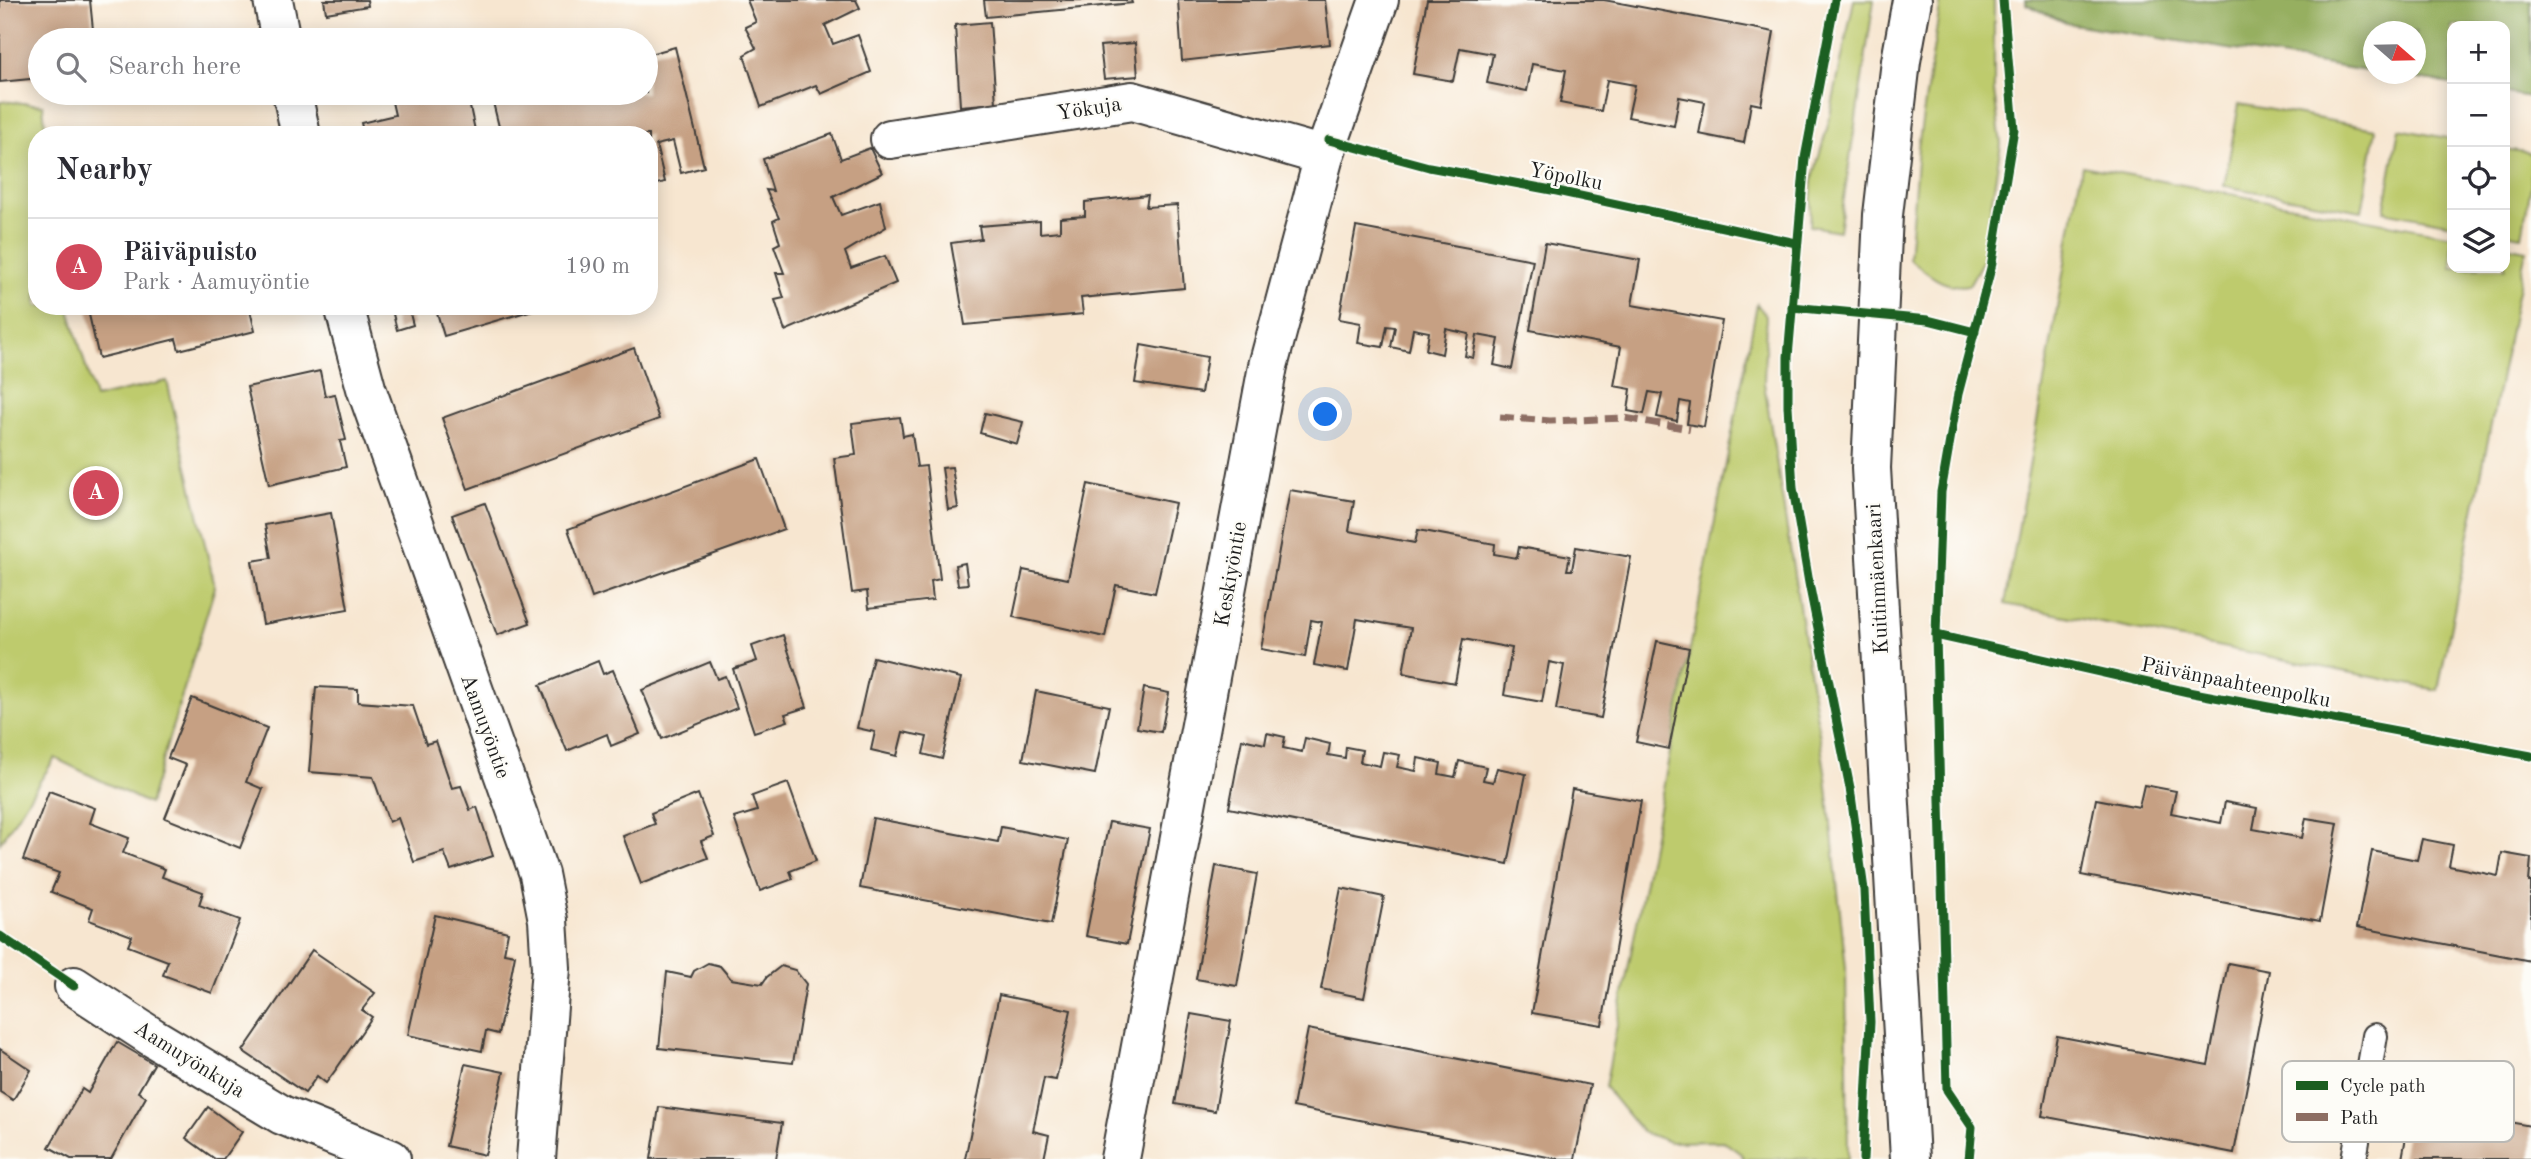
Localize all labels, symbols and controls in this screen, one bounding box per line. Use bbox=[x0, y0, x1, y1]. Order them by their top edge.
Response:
north arrow bbox=[2363, 21, 2426, 84]
map controls bbox=[2447, 21, 2510, 273]
button: + bbox=[2447, 21, 2510, 84]
search box bbox=[28, 28, 658, 105]
icon: search bbox=[52, 48, 90, 86]
text: Search here bbox=[108, 54, 241, 80]
button: − bbox=[2447, 84, 2510, 147]
street label: Yökuja bbox=[1056, 94, 1123, 125]
button: locate bbox=[2447, 147, 2510, 210]
text: Nearby bbox=[56, 156, 153, 186]
street label: Yöpolku bbox=[1527, 160, 1604, 195]
button: layers bbox=[2447, 210, 2510, 273]
text: Päiväpuisto bbox=[123, 240, 257, 266]
text: A bbox=[70, 255, 88, 278]
text: 190 m bbox=[565, 255, 630, 278]
text: Park · Aamuyöntie bbox=[123, 271, 310, 294]
your location bbox=[1308, 397, 1342, 431]
pin: A bbox=[73, 467, 119, 519]
street label: Kuitinmäenkaari bbox=[1864, 503, 1893, 655]
street label: Keskiyöntie bbox=[1212, 520, 1251, 629]
street label: Päivänpaahteenpolku bbox=[2139, 655, 2332, 712]
street label: Aamuyöntie bbox=[456, 671, 513, 782]
street label: Aamuyönkuja bbox=[130, 1018, 248, 1103]
legend bbox=[2282, 1061, 2514, 1142]
text: Cycle path bbox=[2340, 1078, 2426, 1097]
text: Path bbox=[2340, 1110, 2378, 1129]

